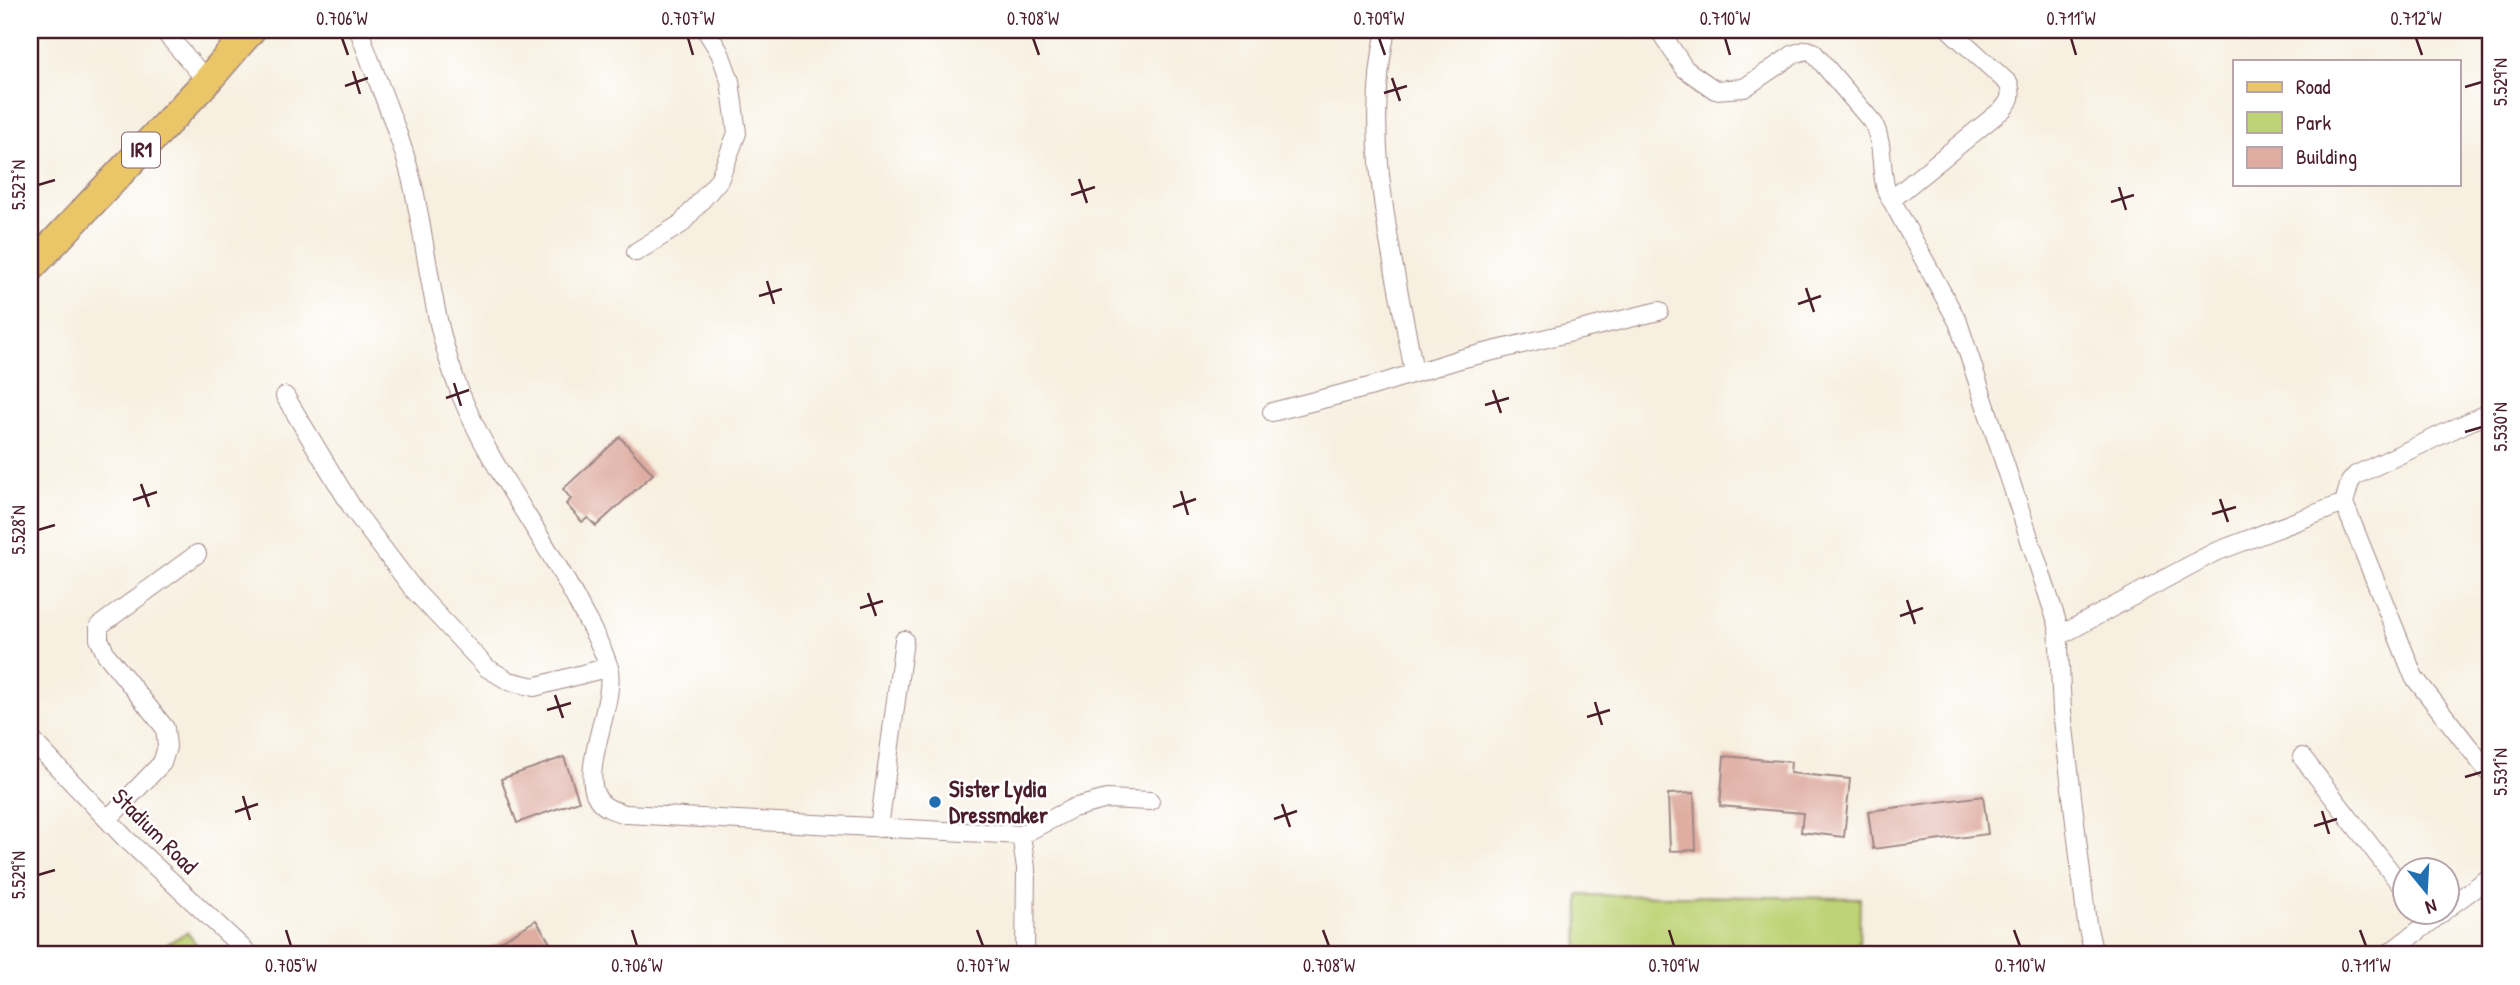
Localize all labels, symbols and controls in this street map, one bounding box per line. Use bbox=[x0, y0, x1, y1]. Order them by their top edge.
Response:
text: 0.706°W bbox=[316, 6, 368, 31]
text: 0.707°W bbox=[661, 6, 715, 31]
text: 0.708°W bbox=[1007, 6, 1059, 31]
text: 0.709°W bbox=[1354, 6, 1404, 31]
text: 0.710°W bbox=[1700, 6, 1750, 31]
text: 0.711°W bbox=[2046, 6, 2096, 31]
text: 0.712°W bbox=[2390, 6, 2442, 31]
text: 5.529°N bbox=[2488, 58, 2513, 106]
legend bbox=[2233, 60, 2460, 186]
text: Road bbox=[2296, 72, 2330, 101]
text: Park bbox=[2296, 108, 2331, 137]
road number: IR1 bbox=[122, 132, 160, 168]
text: Building bbox=[2296, 142, 2357, 171]
text: 5.527°N bbox=[6, 160, 31, 210]
text: 5.530°N bbox=[2488, 403, 2513, 451]
text: 5.528°N bbox=[6, 505, 31, 555]
text: 5.531°N bbox=[2488, 748, 2513, 796]
place label: Sister Lydia Dressmaker bbox=[949, 773, 1048, 830]
street label: Stadium Road bbox=[106, 781, 205, 880]
marker: Sister Lydia Dressmaker bbox=[927, 794, 943, 810]
text: 5.529°N bbox=[6, 851, 31, 899]
north arrow bbox=[2390, 856, 2460, 926]
text: N bbox=[2422, 893, 2440, 921]
text: 0.705°W bbox=[265, 953, 317, 978]
text: 0.706°W bbox=[611, 953, 663, 978]
text: 0.707°W bbox=[956, 953, 1010, 978]
text: 0.708°W bbox=[1303, 953, 1355, 978]
text: 0.709°W bbox=[1649, 953, 1699, 978]
text: 0.710°W bbox=[1995, 953, 2045, 978]
text: 0.711°W bbox=[2341, 953, 2391, 978]

